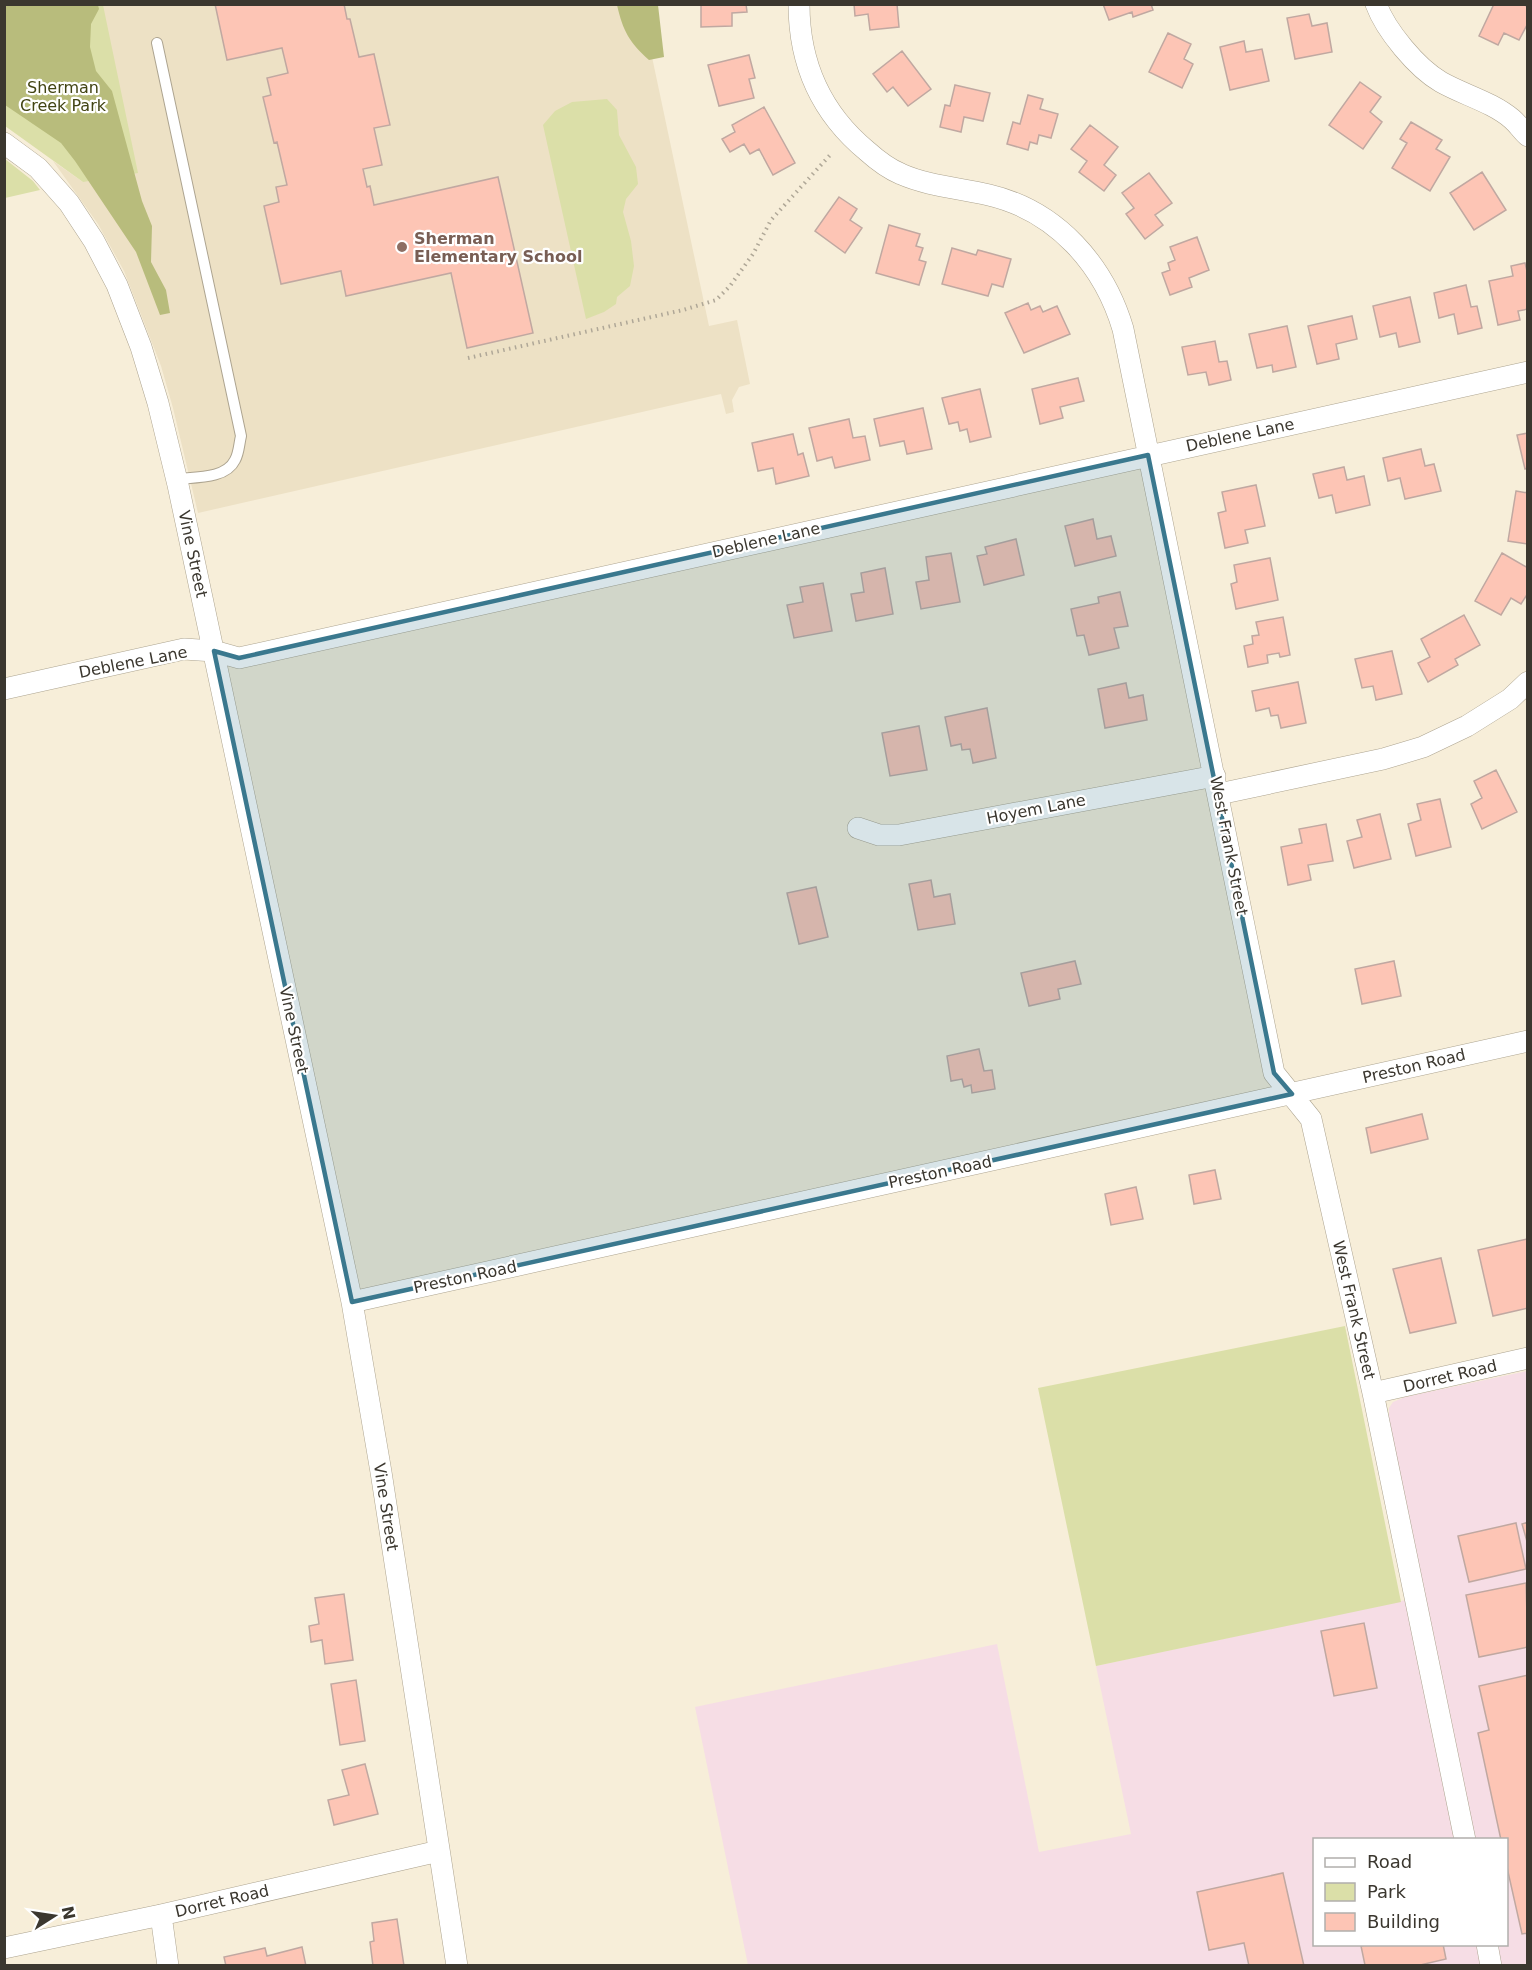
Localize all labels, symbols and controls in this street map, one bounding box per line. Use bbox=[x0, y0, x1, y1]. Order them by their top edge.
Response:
park label: Sherman Creek Park bbox=[20, 78, 107, 115]
place label: Sherman Elementary School bbox=[414, 229, 582, 266]
marker: Sherman Elementary School bbox=[395, 240, 409, 254]
street label: Deblene Lane bbox=[1184, 414, 1296, 456]
street label: Vine Street bbox=[174, 509, 212, 599]
street label: Deblene Lane bbox=[710, 518, 822, 562]
street label: Deblene Lane bbox=[77, 642, 189, 682]
street label: West Frank Street bbox=[1206, 775, 1252, 917]
street label: Hoyem Lane bbox=[985, 790, 1087, 828]
street label: Vine Street bbox=[275, 985, 313, 1075]
street label: Preston Road bbox=[1361, 1045, 1467, 1087]
street label: Preston Road bbox=[887, 1152, 993, 1192]
street label: West Frank Street bbox=[1329, 1239, 1379, 1381]
street label: Preston Road bbox=[412, 1257, 518, 1297]
street label: Dorret Road bbox=[1401, 1356, 1499, 1396]
street label: Vine Street bbox=[370, 1462, 402, 1552]
legend bbox=[1313, 1838, 1508, 1946]
text: Road bbox=[1367, 1851, 1412, 1872]
street label: Dorret Road bbox=[173, 1881, 271, 1921]
text: Park bbox=[1367, 1881, 1406, 1902]
north arrow bbox=[24, 1886, 84, 1946]
text: N bbox=[57, 1904, 79, 1922]
text: Building bbox=[1367, 1911, 1440, 1932]

